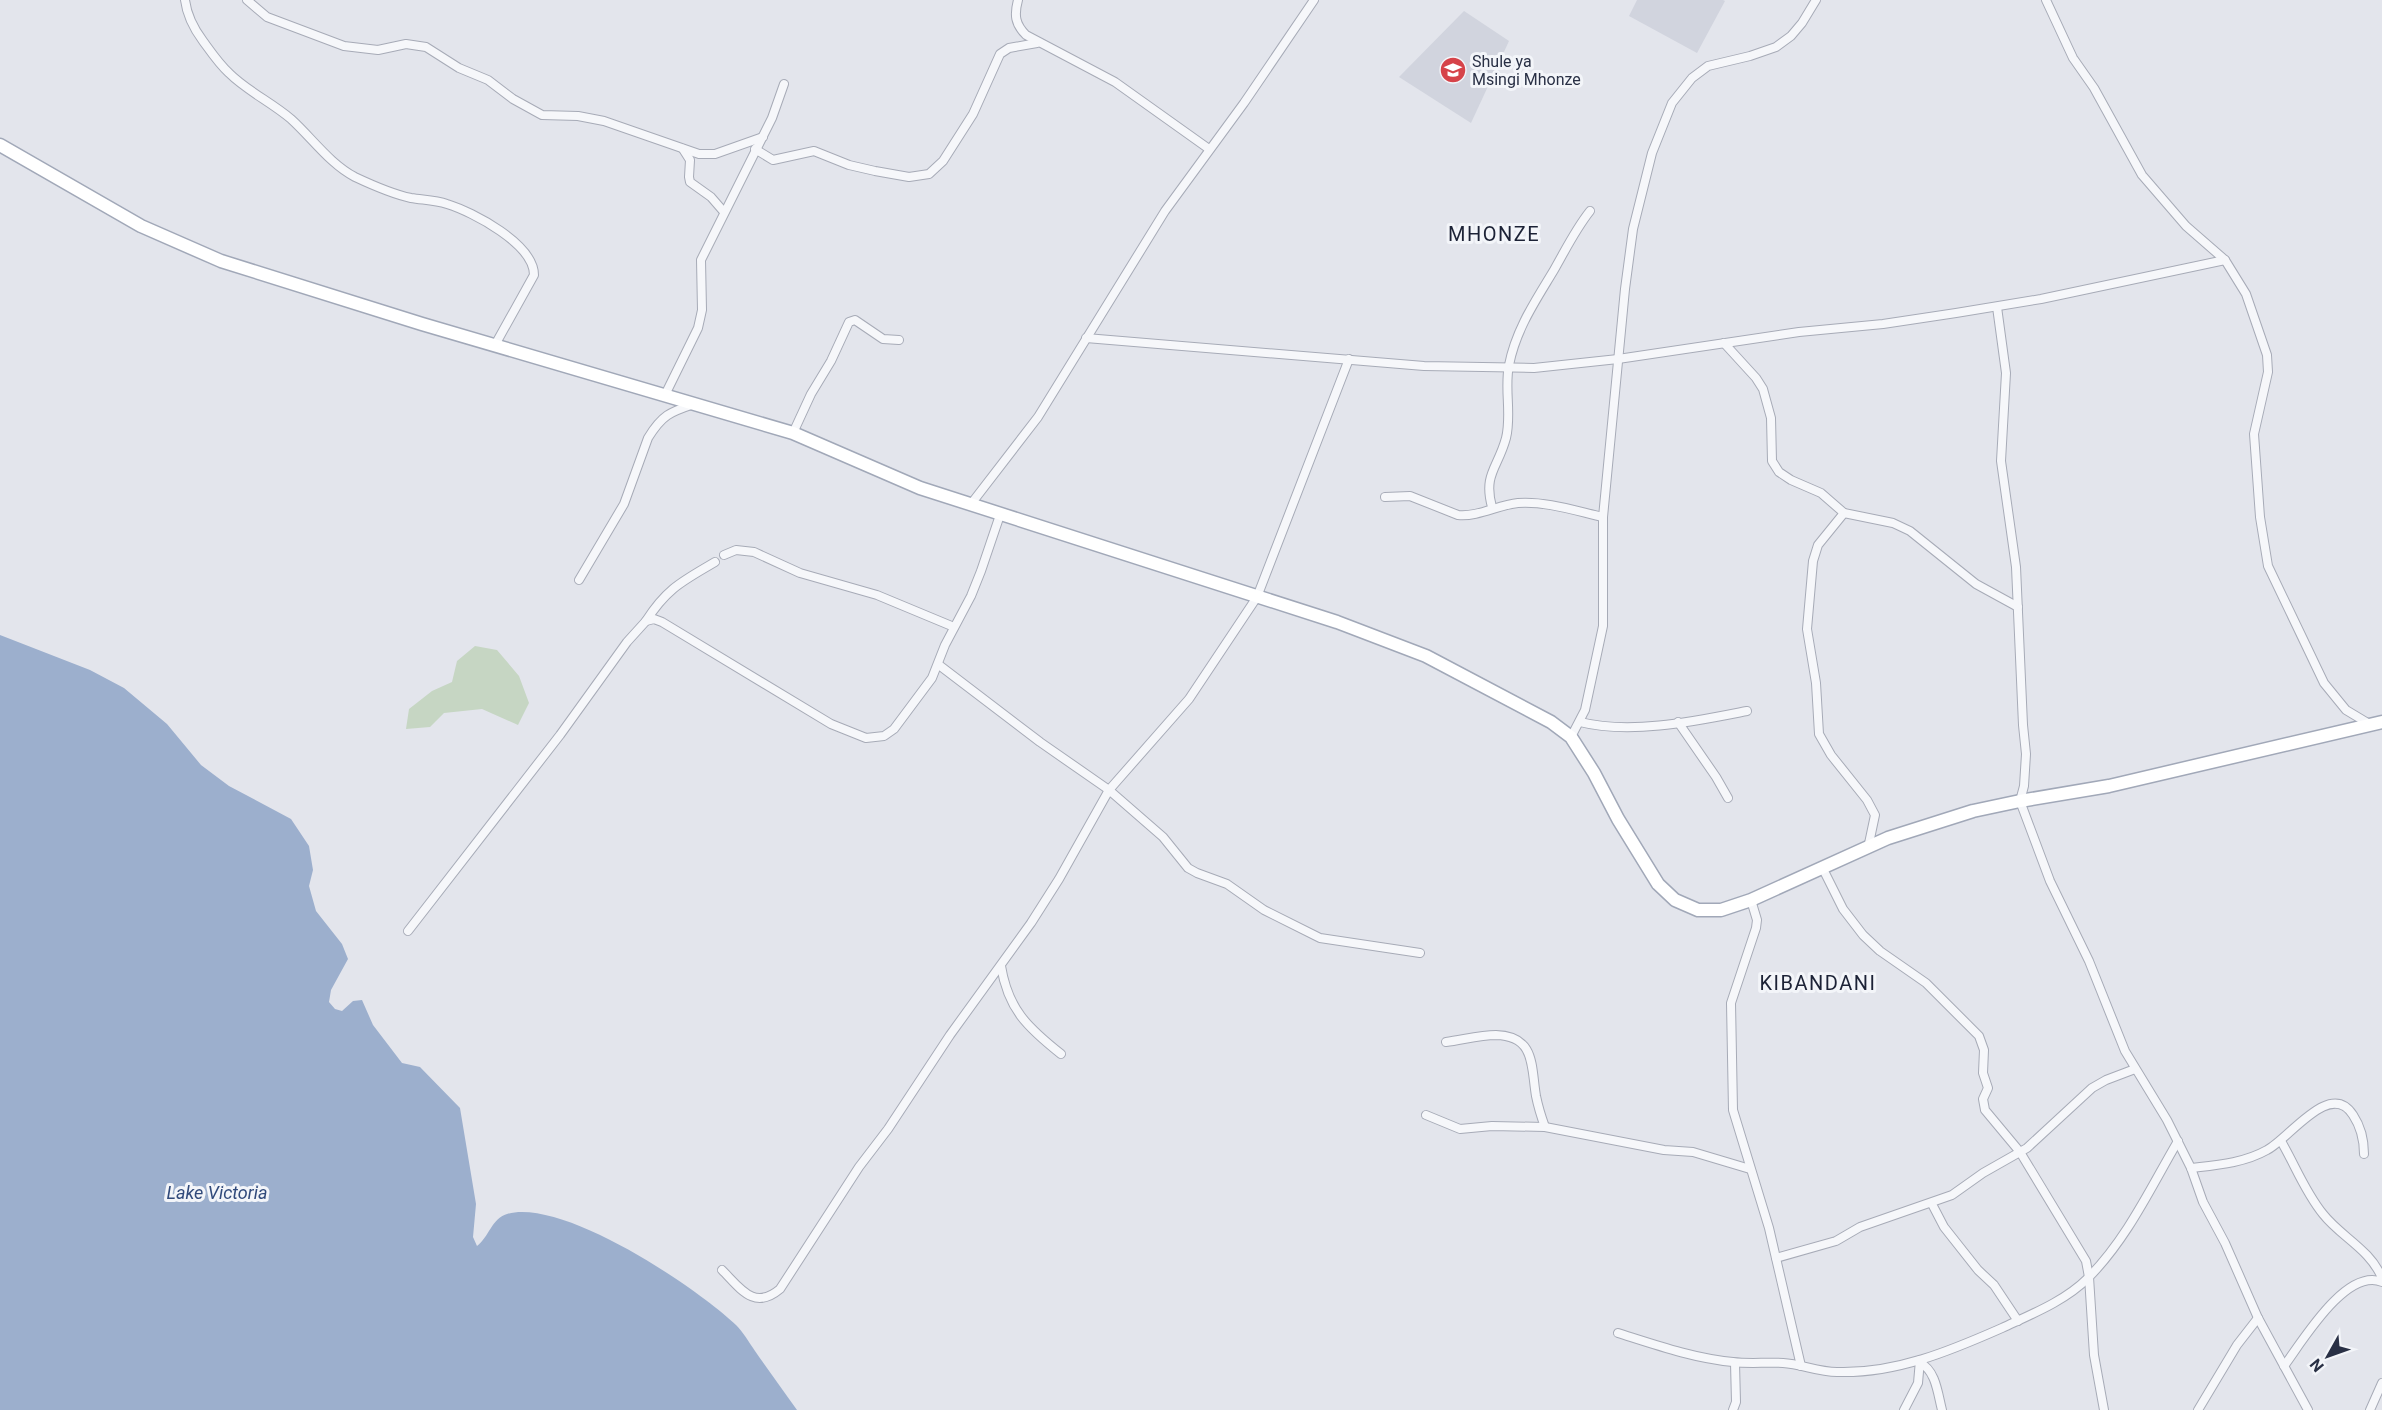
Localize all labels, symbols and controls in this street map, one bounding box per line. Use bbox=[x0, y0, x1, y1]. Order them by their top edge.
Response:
place label: Shule ya Msingi Mhonze bbox=[1472, 52, 1581, 89]
school or university icon: Shule ya Msingi Mhonze bbox=[1438, 55, 1468, 85]
district label: MHONZE bbox=[1448, 222, 1540, 246]
district label: KIBANDANI bbox=[1760, 971, 1876, 995]
water label: Lake Victoria bbox=[167, 1182, 267, 1203]
north arrow bbox=[2298, 1326, 2358, 1386]
text: N bbox=[2306, 1355, 2328, 1376]

